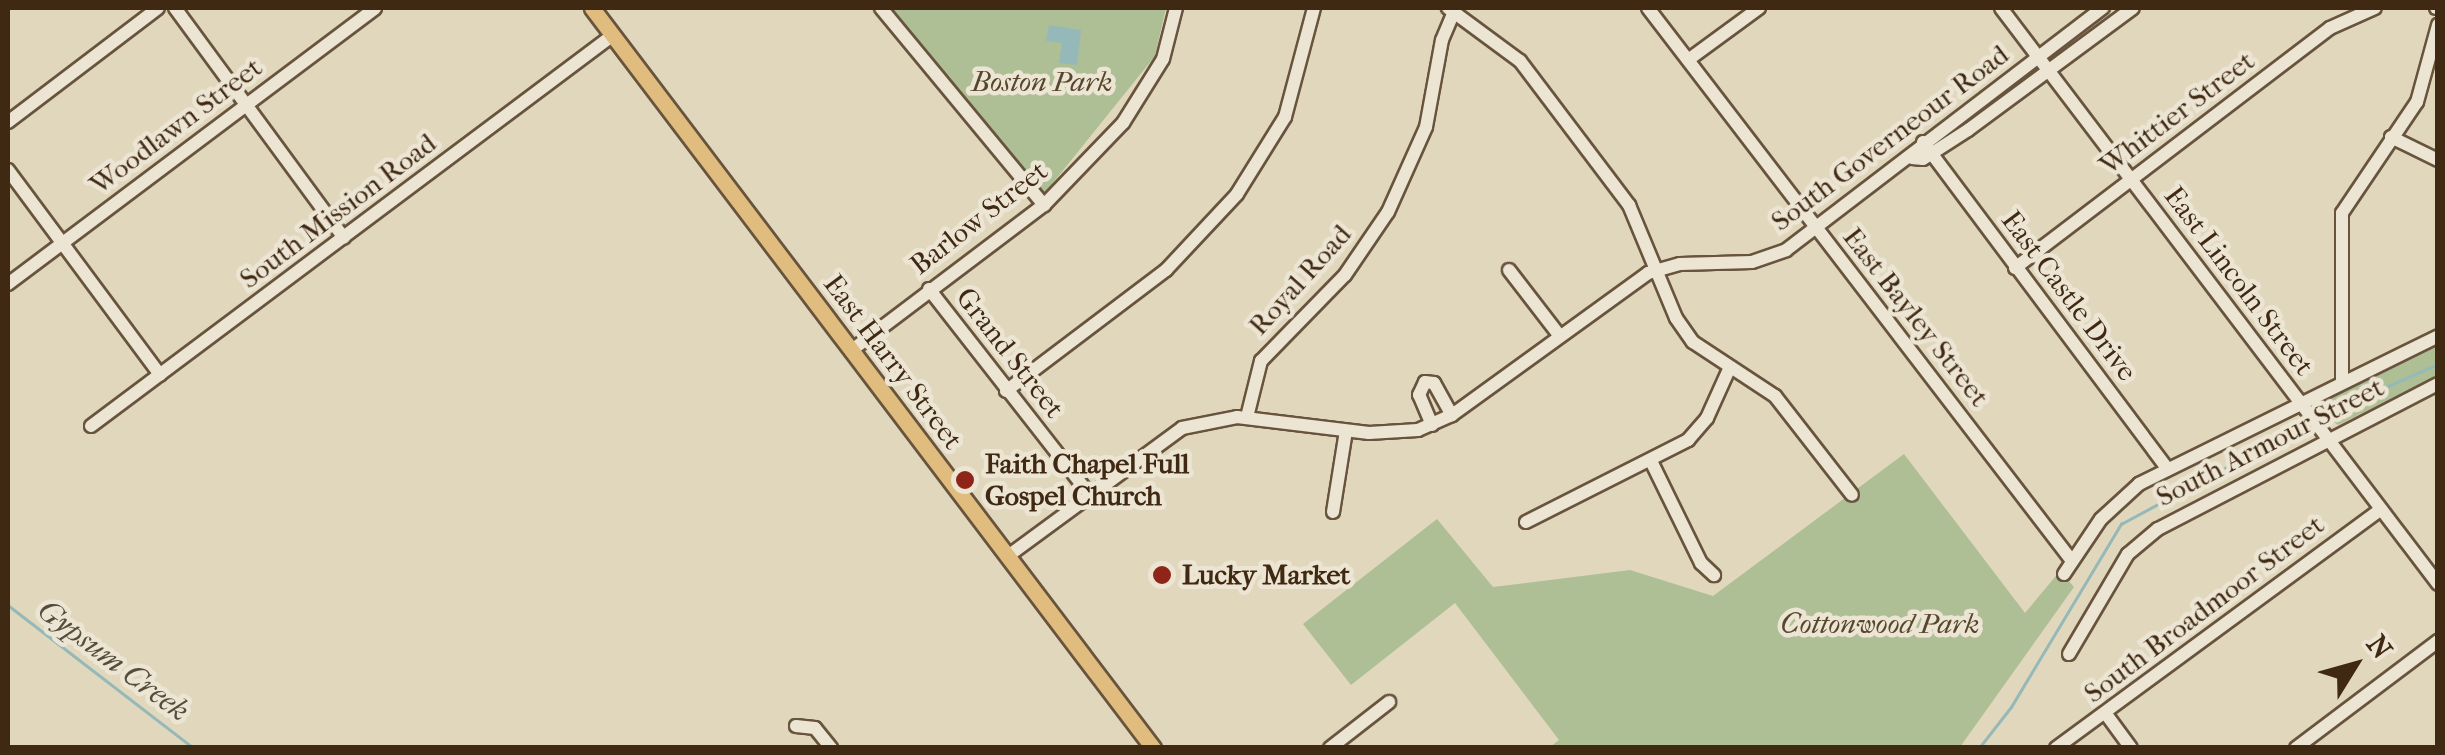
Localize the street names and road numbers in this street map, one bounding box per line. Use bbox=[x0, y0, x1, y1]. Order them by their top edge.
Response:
street label: South Governeour Road bbox=[1765, 38, 2015, 238]
street label: Whittier Street bbox=[2093, 44, 2261, 182]
street label: Woodlawn Street bbox=[83, 50, 269, 202]
street label: South Mission Road bbox=[233, 126, 443, 296]
street label: Barlow Street bbox=[904, 154, 1054, 282]
street label: East Lincoln Street bbox=[2157, 180, 2321, 382]
street label: East Castle Drive bbox=[1994, 204, 2144, 388]
street label: Royal Road bbox=[1242, 218, 1358, 342]
street label: East Bayley Street bbox=[1836, 221, 1996, 413]
street label: East Harry Street bbox=[816, 268, 970, 456]
street label: Grand Street bbox=[949, 281, 1071, 425]
street label: South Armour Street bbox=[2151, 370, 2389, 514]
street label: South Broadmoor Street bbox=[2078, 508, 2330, 710]

